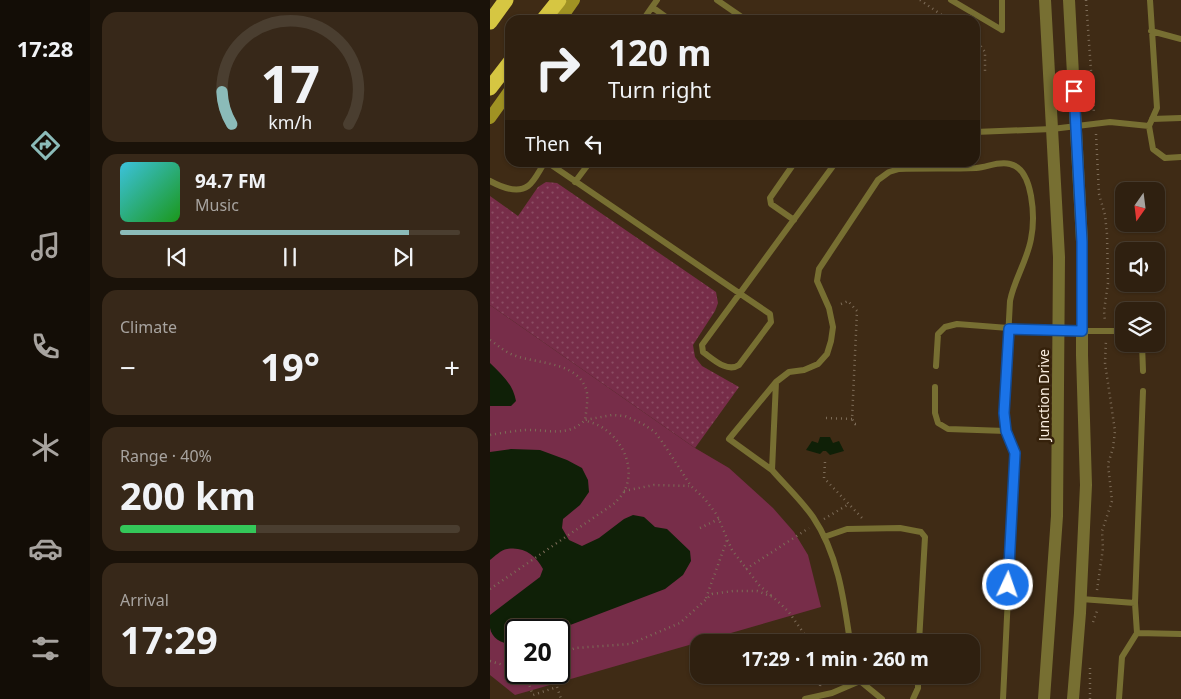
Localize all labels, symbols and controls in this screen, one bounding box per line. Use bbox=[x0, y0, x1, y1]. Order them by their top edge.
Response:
text: 120 m bbox=[608, 29, 711, 76]
text: 17:28 bbox=[17, 33, 73, 63]
icon: right bbox=[525, 35, 590, 100]
text: 17 bbox=[260, 47, 320, 118]
pin bbox=[1053, 70, 1095, 112]
text: Turn right bbox=[608, 74, 711, 104]
icon: arrive bbox=[1060, 77, 1088, 105]
text: km/h bbox=[268, 110, 312, 134]
icon: directions bbox=[28, 128, 63, 163]
icon: left bbox=[580, 130, 608, 158]
text: Then bbox=[525, 131, 570, 157]
text: 94.7 FM bbox=[195, 168, 266, 194]
north arrow bbox=[1115, 182, 1165, 232]
map controls bbox=[1115, 182, 1165, 352]
text: Music bbox=[195, 194, 239, 216]
icon: music bbox=[28, 229, 63, 264]
button: sound bbox=[1115, 242, 1165, 292]
icon: previous bbox=[163, 243, 191, 271]
icon: pause bbox=[276, 243, 304, 271]
icon: next bbox=[389, 243, 417, 271]
button: layers bbox=[1115, 302, 1165, 352]
text: Climate bbox=[120, 316, 177, 338]
icon: phone bbox=[28, 329, 63, 364]
text: 19° bbox=[260, 340, 320, 392]
text: − bbox=[120, 348, 136, 386]
text: + bbox=[444, 348, 460, 386]
street label: Junction Drive bbox=[1034, 349, 1053, 443]
icon: climate bbox=[28, 430, 63, 465]
text: Range · 40% bbox=[120, 445, 212, 467]
text: 200 km bbox=[120, 469, 256, 521]
icon: car bbox=[28, 531, 63, 566]
position arrow bbox=[981, 558, 1033, 610]
text: Arrival bbox=[120, 589, 169, 611]
text: 17:29 bbox=[120, 613, 218, 665]
speed limit sign: 20 bbox=[505, 619, 570, 684]
icon: filters bbox=[28, 631, 63, 666]
text: 17:29 · 1 min · 260 m bbox=[741, 646, 929, 672]

